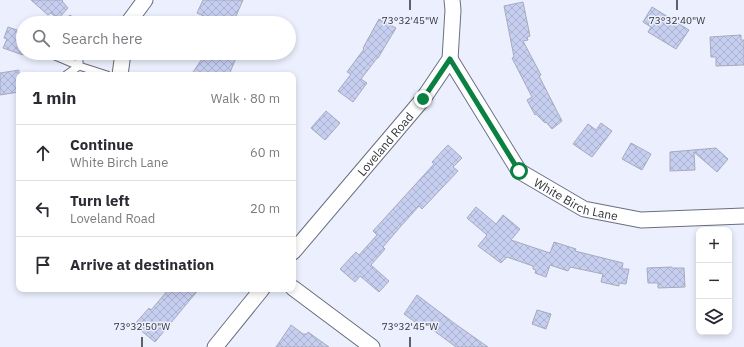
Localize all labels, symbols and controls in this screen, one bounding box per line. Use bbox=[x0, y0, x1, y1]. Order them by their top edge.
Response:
text: 73°32'45"W bbox=[382, 14, 438, 27]
text: 73°32'40"W bbox=[649, 14, 705, 27]
search box bbox=[16, 16, 296, 60]
icon: search bbox=[30, 27, 52, 49]
text: Search here bbox=[62, 29, 142, 48]
text: 1 min bbox=[32, 87, 76, 109]
text: Walk · 80 m bbox=[211, 90, 280, 107]
route end bbox=[414, 90, 432, 108]
street label: Loveland Road bbox=[354, 109, 416, 179]
text: Continue bbox=[70, 135, 134, 154]
icon: ahead bbox=[32, 142, 54, 164]
text: 60 m bbox=[250, 144, 280, 161]
text: White Birch Lane bbox=[70, 154, 168, 171]
route start bbox=[510, 162, 528, 180]
street label: White Birch Lane bbox=[532, 174, 620, 223]
text: Turn left bbox=[70, 191, 130, 210]
icon: left bbox=[32, 198, 54, 220]
text: 20 m bbox=[250, 200, 280, 217]
text: Loveland Road bbox=[70, 210, 155, 227]
map controls bbox=[696, 227, 732, 335]
button: + bbox=[696, 227, 732, 263]
icon: arrive bbox=[32, 254, 54, 276]
text: Arrive at destination bbox=[70, 255, 214, 274]
button: − bbox=[696, 263, 732, 299]
button: layers bbox=[696, 299, 732, 335]
text: 73°32'50"W bbox=[114, 320, 170, 333]
text: 73°32'45"W bbox=[382, 320, 438, 333]

